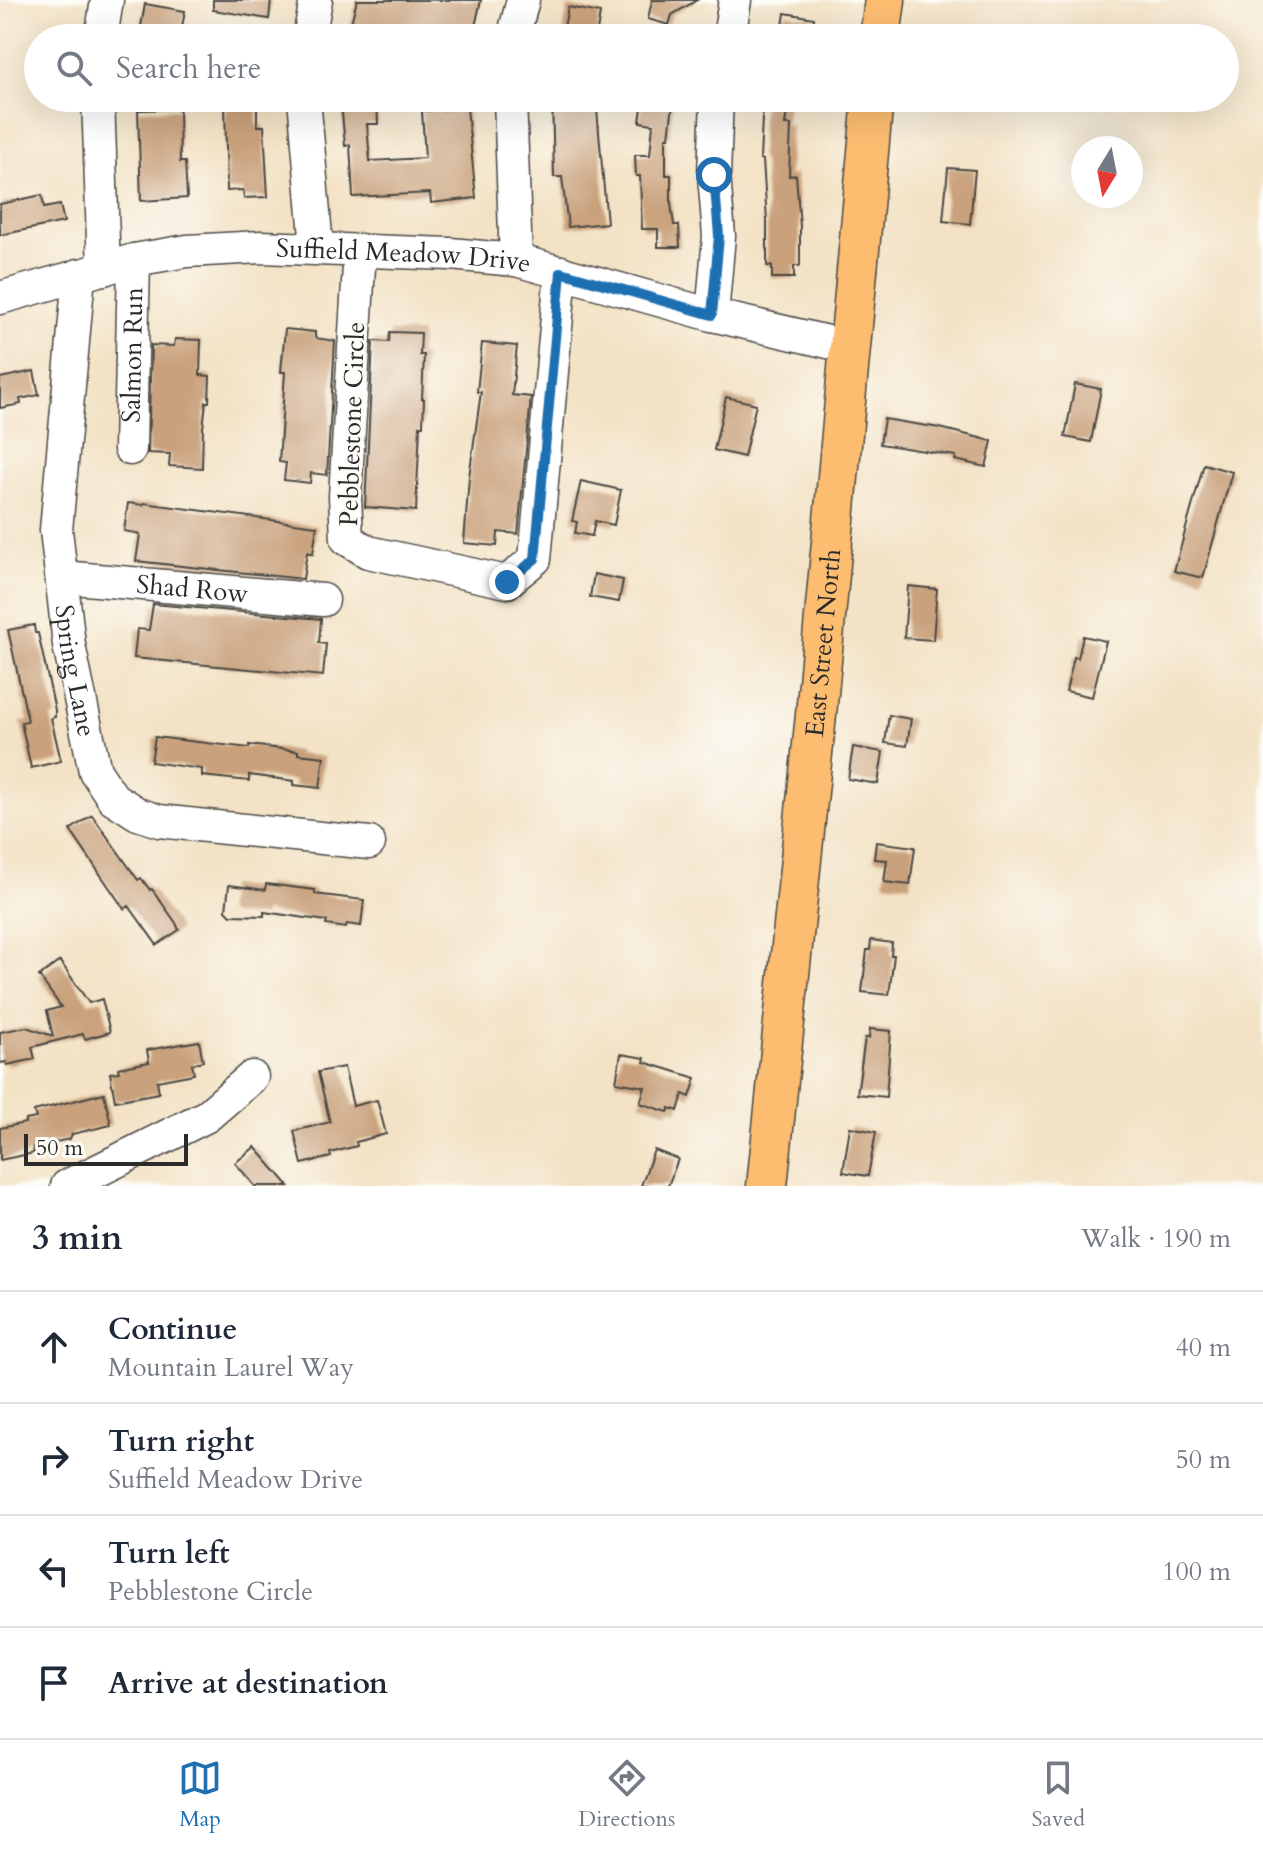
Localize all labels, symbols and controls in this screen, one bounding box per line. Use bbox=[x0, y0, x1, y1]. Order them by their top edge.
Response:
search box bbox=[24, 24, 1239, 112]
icon: search bbox=[52, 46, 96, 90]
text: Search here bbox=[116, 48, 261, 89]
north arrow bbox=[1071, 136, 1143, 208]
route start bbox=[696, 157, 732, 193]
street label: Suffield Meadow Drive bbox=[276, 230, 535, 281]
street label: Salmon Run bbox=[113, 287, 151, 423]
street label: Pebblestone Circle bbox=[331, 321, 373, 527]
street label: East Street North bbox=[796, 547, 849, 739]
route end bbox=[489, 564, 525, 600]
street label: Shad Row bbox=[135, 566, 250, 611]
street label: Spring Lane bbox=[47, 603, 105, 740]
scale bar bbox=[24, 1130, 188, 1166]
text: 50 m bbox=[36, 1133, 83, 1163]
text: 3 min bbox=[32, 1215, 123, 1261]
text: Walk · 190 m bbox=[1081, 1221, 1231, 1256]
text: Continue bbox=[108, 1309, 237, 1350]
icon: ahead bbox=[32, 1325, 76, 1369]
text: 40 m bbox=[1175, 1330, 1231, 1365]
text: Mountain Laurel Way bbox=[108, 1350, 354, 1385]
text: Turn right bbox=[108, 1421, 254, 1462]
icon: right bbox=[32, 1437, 76, 1481]
text: 50 m bbox=[1175, 1442, 1231, 1477]
text: Suffield Meadow Drive bbox=[108, 1462, 363, 1497]
text: Turn left bbox=[108, 1533, 230, 1574]
icon: left bbox=[32, 1549, 76, 1593]
text: 100 m bbox=[1162, 1554, 1231, 1589]
text: Pebblestone Circle bbox=[108, 1574, 313, 1609]
icon: arrive bbox=[32, 1661, 76, 1705]
text: Arrive at destination bbox=[108, 1663, 388, 1704]
tab: Map bbox=[178, 1756, 222, 1834]
tab: Directions bbox=[578, 1756, 675, 1834]
tab: Saved bbox=[1032, 1756, 1085, 1834]

